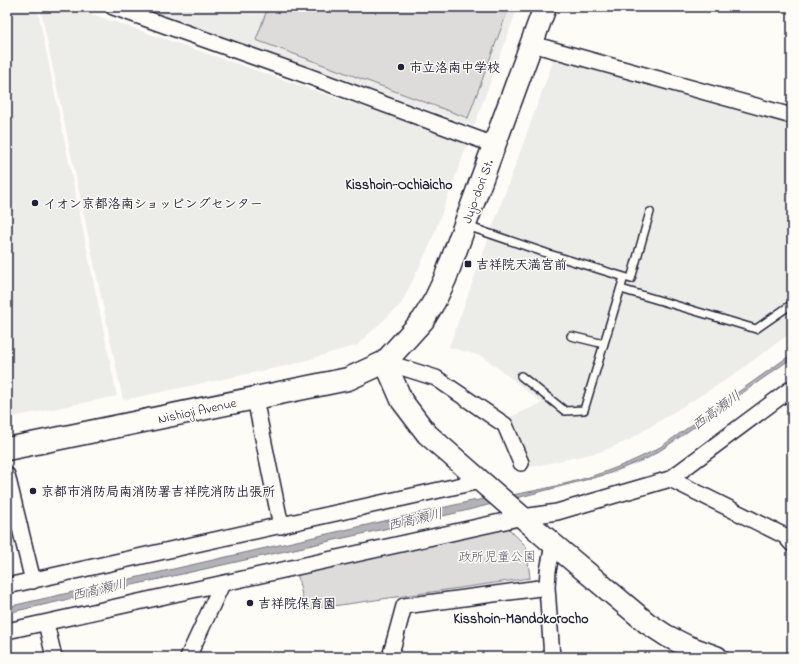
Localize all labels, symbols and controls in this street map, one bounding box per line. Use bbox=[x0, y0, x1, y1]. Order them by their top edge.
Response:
place label: 市立洛南中学校 bbox=[409, 59, 500, 78]
marker: 市立洛南中学校 bbox=[396, 62, 406, 72]
street label: Jujo-dori St. bbox=[458, 156, 499, 226]
district label: Kisshoin-Ochiaicho bbox=[346, 175, 452, 196]
place label: イオン京都洛南ショッピングセンター bbox=[43, 195, 263, 214]
marker: イオン京都洛南ショッピングセンター bbox=[30, 198, 40, 208]
place label: 吉祥院天満宮前 bbox=[476, 256, 567, 275]
marker: 吉祥院天満宮前 bbox=[463, 259, 473, 269]
water label: 西高瀬川 bbox=[688, 386, 746, 436]
street label: Nishioji Avenue bbox=[156, 394, 238, 429]
place label: 京都市消防局南消防署吉祥院消防出張所 bbox=[41, 483, 275, 502]
marker: 京都市消防局南消防署吉祥院消防出張所 bbox=[28, 486, 38, 496]
water label: 西高瀬川 bbox=[386, 504, 445, 537]
park label: 政所児童公園 bbox=[458, 548, 536, 567]
water label: 西高瀬川 bbox=[70, 574, 129, 607]
place label: 吉祥院保育園 bbox=[258, 595, 336, 614]
marker: 吉祥院保育園 bbox=[245, 598, 255, 608]
district label: Kisshoin-Mandokorocho bbox=[453, 609, 589, 630]

